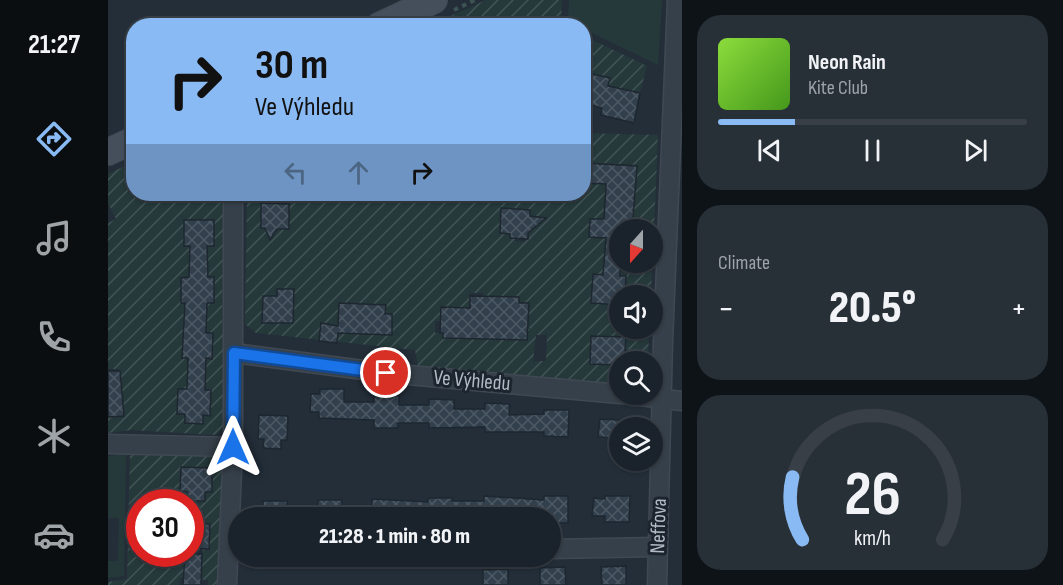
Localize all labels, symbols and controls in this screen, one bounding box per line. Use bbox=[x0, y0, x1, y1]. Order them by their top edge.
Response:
text: 21:27 bbox=[28, 29, 80, 61]
text: 30 m bbox=[255, 40, 328, 91]
icon: right bbox=[156, 42, 234, 120]
text: Neon Rain bbox=[808, 49, 886, 76]
text: Kite Club bbox=[808, 76, 868, 100]
text: Ve Výhledu bbox=[255, 91, 354, 123]
icon: directions bbox=[33, 118, 75, 160]
icon: previous bbox=[753, 134, 786, 167]
icon: pause bbox=[856, 134, 889, 167]
icon: next bbox=[959, 134, 992, 167]
icon: left bbox=[279, 156, 312, 189]
icon: ahead bbox=[342, 156, 375, 189]
icon: right bbox=[405, 156, 438, 189]
icon: music bbox=[33, 217, 75, 259]
north arrow bbox=[609, 219, 663, 273]
map controls bbox=[609, 219, 663, 471]
text: Climate bbox=[718, 251, 770, 275]
text: 20.5° bbox=[829, 281, 916, 336]
button: sound bbox=[609, 285, 663, 339]
text: − bbox=[718, 289, 734, 329]
text: + bbox=[1011, 289, 1027, 329]
icon: phone bbox=[33, 316, 75, 358]
pin bbox=[360, 347, 411, 398]
button: search bbox=[609, 351, 663, 405]
icon: arrive bbox=[369, 356, 402, 389]
street label: Ve Výhledu bbox=[433, 365, 511, 396]
icon: climate bbox=[33, 415, 75, 457]
position arrow bbox=[201, 415, 265, 479]
button: layers bbox=[609, 417, 663, 471]
text: 26 bbox=[844, 458, 901, 533]
speed limit sign: 30 bbox=[126, 489, 204, 567]
street label: Neffova bbox=[645, 498, 672, 554]
icon: car bbox=[33, 514, 75, 556]
text: 21:28 · 1 min · 80 m bbox=[319, 523, 470, 550]
text: km/h bbox=[854, 526, 891, 551]

